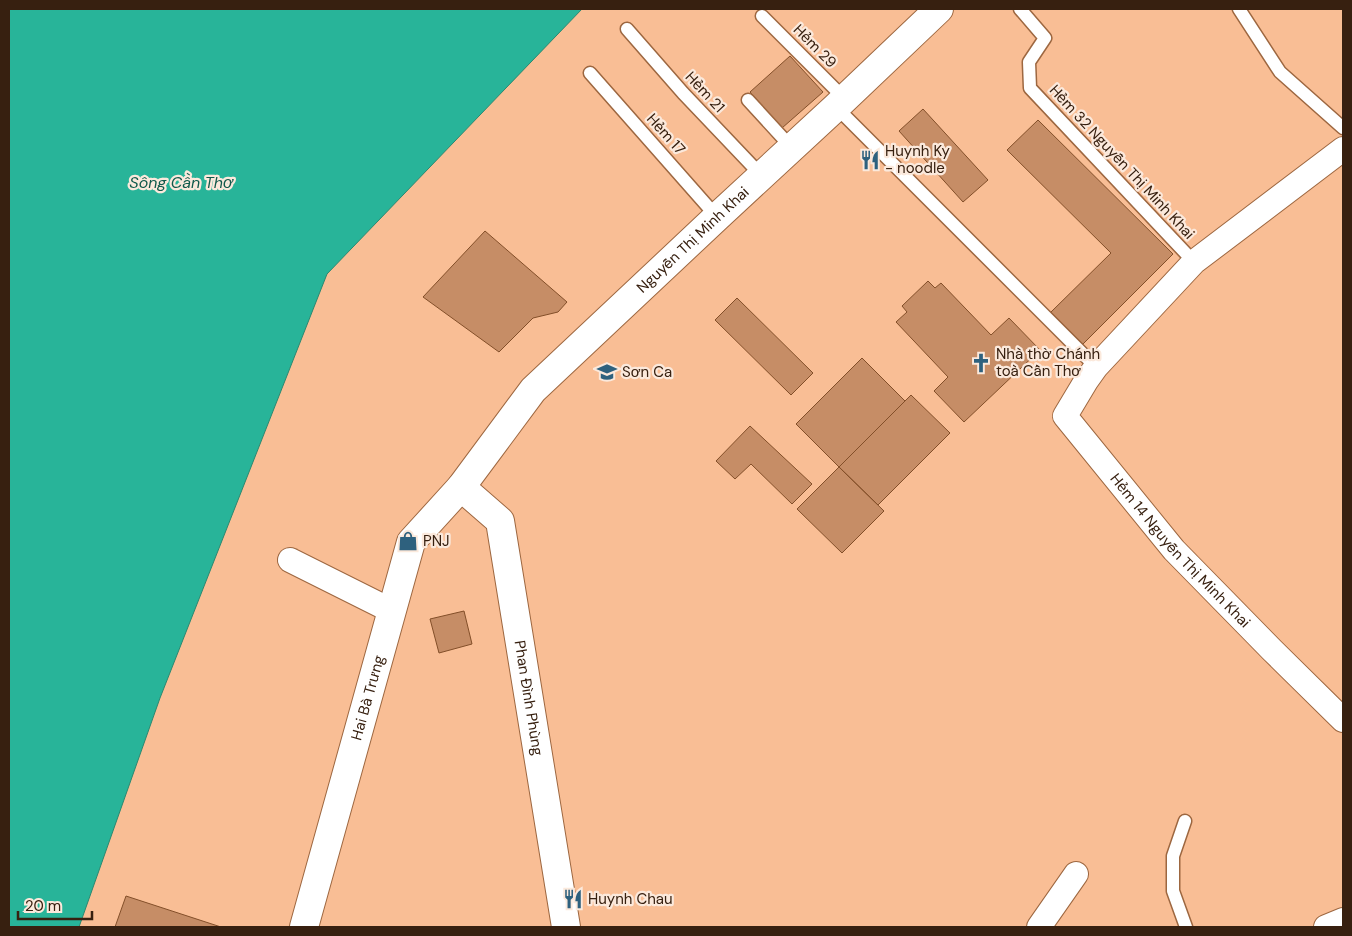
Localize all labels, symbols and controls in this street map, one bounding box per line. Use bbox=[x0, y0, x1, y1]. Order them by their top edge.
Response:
street label: Hẻm 29 bbox=[789, 20, 841, 72]
street label: Hẻm 21 bbox=[681, 67, 729, 117]
street label: Hẻm 32 Nguyễn Thị Minh Khai bbox=[1045, 80, 1199, 244]
street label: Hẻm 17 bbox=[642, 109, 690, 159]
place label: Huynh Ky - noodle bbox=[885, 141, 950, 178]
restaurant icon: Huynh Ky - noodle bbox=[859, 149, 881, 171]
water label: Sông Cần Thơ bbox=[129, 172, 234, 193]
street label: Nguyễn Thị Minh Khai bbox=[632, 182, 753, 298]
place label: Nhà thờ Chánh toà Cần Thơ bbox=[996, 344, 1100, 381]
church icon: Nhà thờ Chánh toà Cần Thơ bbox=[970, 352, 992, 374]
school or university icon: Sơn Ca bbox=[596, 361, 618, 383]
place label: Sơn Ca bbox=[622, 362, 672, 382]
street label: Hẻm 14 Nguyễn Thị Minh Khai bbox=[1106, 469, 1255, 632]
shop icon: PNJ bbox=[397, 530, 419, 552]
place label: PNJ bbox=[423, 531, 450, 551]
street label: Phan Đình Phùng bbox=[510, 639, 548, 757]
street label: Hai Bà Trưng bbox=[346, 653, 389, 742]
scale bar bbox=[18, 888, 91, 920]
restaurant icon: Huynh Chau bbox=[562, 888, 584, 910]
place label: Huynh Chau bbox=[588, 889, 673, 909]
text: 20 m bbox=[25, 896, 61, 916]

